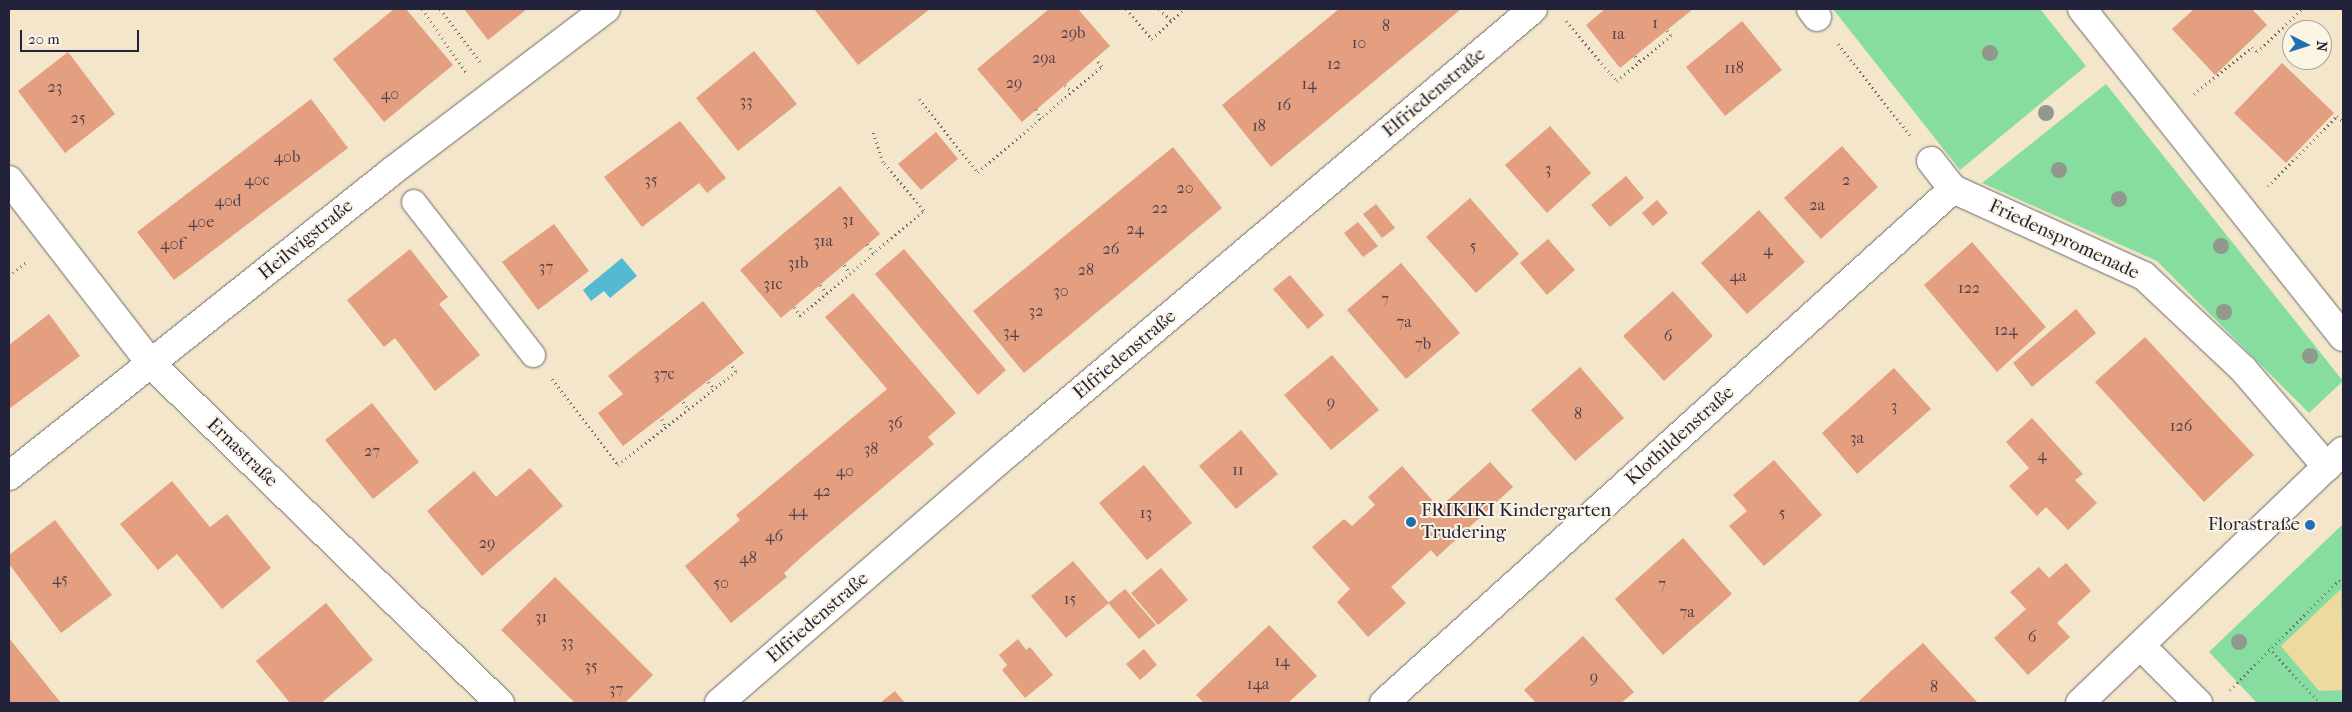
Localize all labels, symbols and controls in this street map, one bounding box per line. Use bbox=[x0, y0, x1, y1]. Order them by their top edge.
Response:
house number: 1 bbox=[1652, 13, 1658, 33]
house number: 8 bbox=[1382, 16, 1390, 36]
scale bar bbox=[22, 20, 141, 52]
north arrow bbox=[2282, 20, 2332, 70]
house number: 29b bbox=[1061, 23, 1085, 43]
house number: 1a bbox=[1611, 24, 1625, 44]
text: 20 m bbox=[28, 30, 60, 48]
house number: 10 bbox=[1352, 33, 1366, 53]
text: N bbox=[2313, 40, 2330, 52]
street label: Elfriedenstraße bbox=[1378, 43, 1490, 143]
house number: 29a bbox=[1032, 48, 1056, 68]
house number: 12 bbox=[1327, 54, 1341, 74]
house number: 118 bbox=[1724, 58, 1744, 78]
house number: 29 bbox=[1006, 73, 1022, 93]
house number: 14 bbox=[1301, 74, 1317, 94]
house number: 23 bbox=[48, 77, 62, 97]
house number: 40 bbox=[381, 84, 399, 104]
house number: 33 bbox=[739, 91, 753, 111]
house number: 16 bbox=[1277, 95, 1291, 115]
house number: 25 bbox=[70, 108, 86, 128]
house number: 18 bbox=[1252, 116, 1266, 136]
house number: 40b bbox=[274, 147, 300, 167]
house number: 3 bbox=[1545, 159, 1551, 179]
house number: 40c bbox=[244, 170, 270, 190]
house number: 35 bbox=[644, 170, 658, 190]
house number: 2 bbox=[1842, 170, 1850, 190]
house number: 20 bbox=[1176, 178, 1194, 198]
house number: 40d bbox=[215, 191, 241, 211]
street label: Heilwigstraße bbox=[254, 195, 358, 285]
house number: 2a bbox=[1809, 195, 1825, 215]
street label: Friedenspromenade bbox=[1985, 195, 2143, 285]
house number: 22 bbox=[1152, 198, 1168, 218]
house number: 31 bbox=[842, 210, 854, 230]
house number: 40e bbox=[188, 212, 214, 232]
house number: 24 bbox=[1126, 219, 1144, 239]
house number: 31a bbox=[813, 231, 833, 251]
house number: 40f bbox=[160, 234, 184, 254]
house number: 5 bbox=[1470, 236, 1476, 256]
house number: 26 bbox=[1103, 239, 1119, 259]
house number: 4 bbox=[1763, 240, 1773, 260]
house number: 31b bbox=[788, 253, 808, 273]
house number: 37 bbox=[539, 257, 553, 277]
house number: 28 bbox=[1078, 260, 1094, 280]
house number: 4a bbox=[1730, 266, 1746, 286]
house number: 31c bbox=[763, 274, 783, 294]
house number: 122 bbox=[1958, 278, 1980, 298]
house number: 30 bbox=[1053, 281, 1069, 301]
house number: 7 bbox=[1381, 289, 1389, 309]
house number: 32 bbox=[1029, 301, 1043, 321]
street label: Elfriedenstraße bbox=[1069, 305, 1181, 405]
house number: 7a bbox=[1396, 312, 1412, 332]
house number: 124 bbox=[1994, 320, 2018, 340]
house number: 34 bbox=[1003, 322, 1019, 342]
house number: 6 bbox=[1664, 326, 1672, 346]
house number: 7b bbox=[1415, 334, 1431, 354]
house number: 37c bbox=[653, 364, 675, 384]
street label: Klothildenstraße bbox=[1621, 381, 1739, 491]
house number: 9 bbox=[1327, 392, 1335, 412]
house number: 3 bbox=[1891, 396, 1897, 416]
house number: 8 bbox=[1574, 404, 1582, 424]
house number: 36 bbox=[887, 413, 903, 433]
street label: Ernastraße bbox=[202, 414, 282, 492]
house number: 126 bbox=[2170, 416, 2192, 436]
house number: 3a bbox=[1850, 428, 1864, 448]
house number: 38 bbox=[864, 439, 878, 459]
house number: 27 bbox=[364, 441, 380, 461]
house number: 4 bbox=[2037, 445, 2047, 465]
house number: 11 bbox=[1232, 460, 1244, 480]
house number: 40 bbox=[836, 461, 854, 481]
house number: 42 bbox=[813, 481, 831, 501]
place label: FRIKIKI Kindergarten Trudering bbox=[1421, 500, 1611, 544]
house number: 44 bbox=[789, 501, 807, 521]
house number: 13 bbox=[1140, 503, 1152, 523]
house number: 5 bbox=[1779, 503, 1785, 523]
place label: Florastraße bbox=[2208, 514, 2300, 536]
marker: FRIKIKI Kindergarten Trudering bbox=[1405, 516, 1417, 528]
marker: Florastraße bbox=[2304, 519, 2316, 531]
house number: 46 bbox=[765, 526, 783, 546]
house number: 29 bbox=[479, 533, 495, 553]
house number: 48 bbox=[739, 548, 757, 568]
street label: Elfriedenstraße bbox=[762, 568, 874, 668]
house number: 45 bbox=[52, 569, 68, 589]
house number: 50 bbox=[713, 573, 729, 593]
house number: 7 bbox=[1658, 574, 1666, 594]
house number: 15 bbox=[1064, 589, 1076, 609]
house number: 7a bbox=[1679, 602, 1695, 622]
house number: 31 bbox=[535, 607, 547, 627]
house number: 6 bbox=[2028, 627, 2036, 647]
house number: 33 bbox=[560, 632, 574, 652]
house number: 14 bbox=[1274, 651, 1290, 671]
house number: 35 bbox=[584, 656, 598, 676]
house number: 9 bbox=[1590, 667, 1598, 687]
house number: 14a bbox=[1247, 674, 1269, 694]
house number: 8 bbox=[1930, 677, 1938, 697]
house number: 37 bbox=[609, 679, 623, 699]

